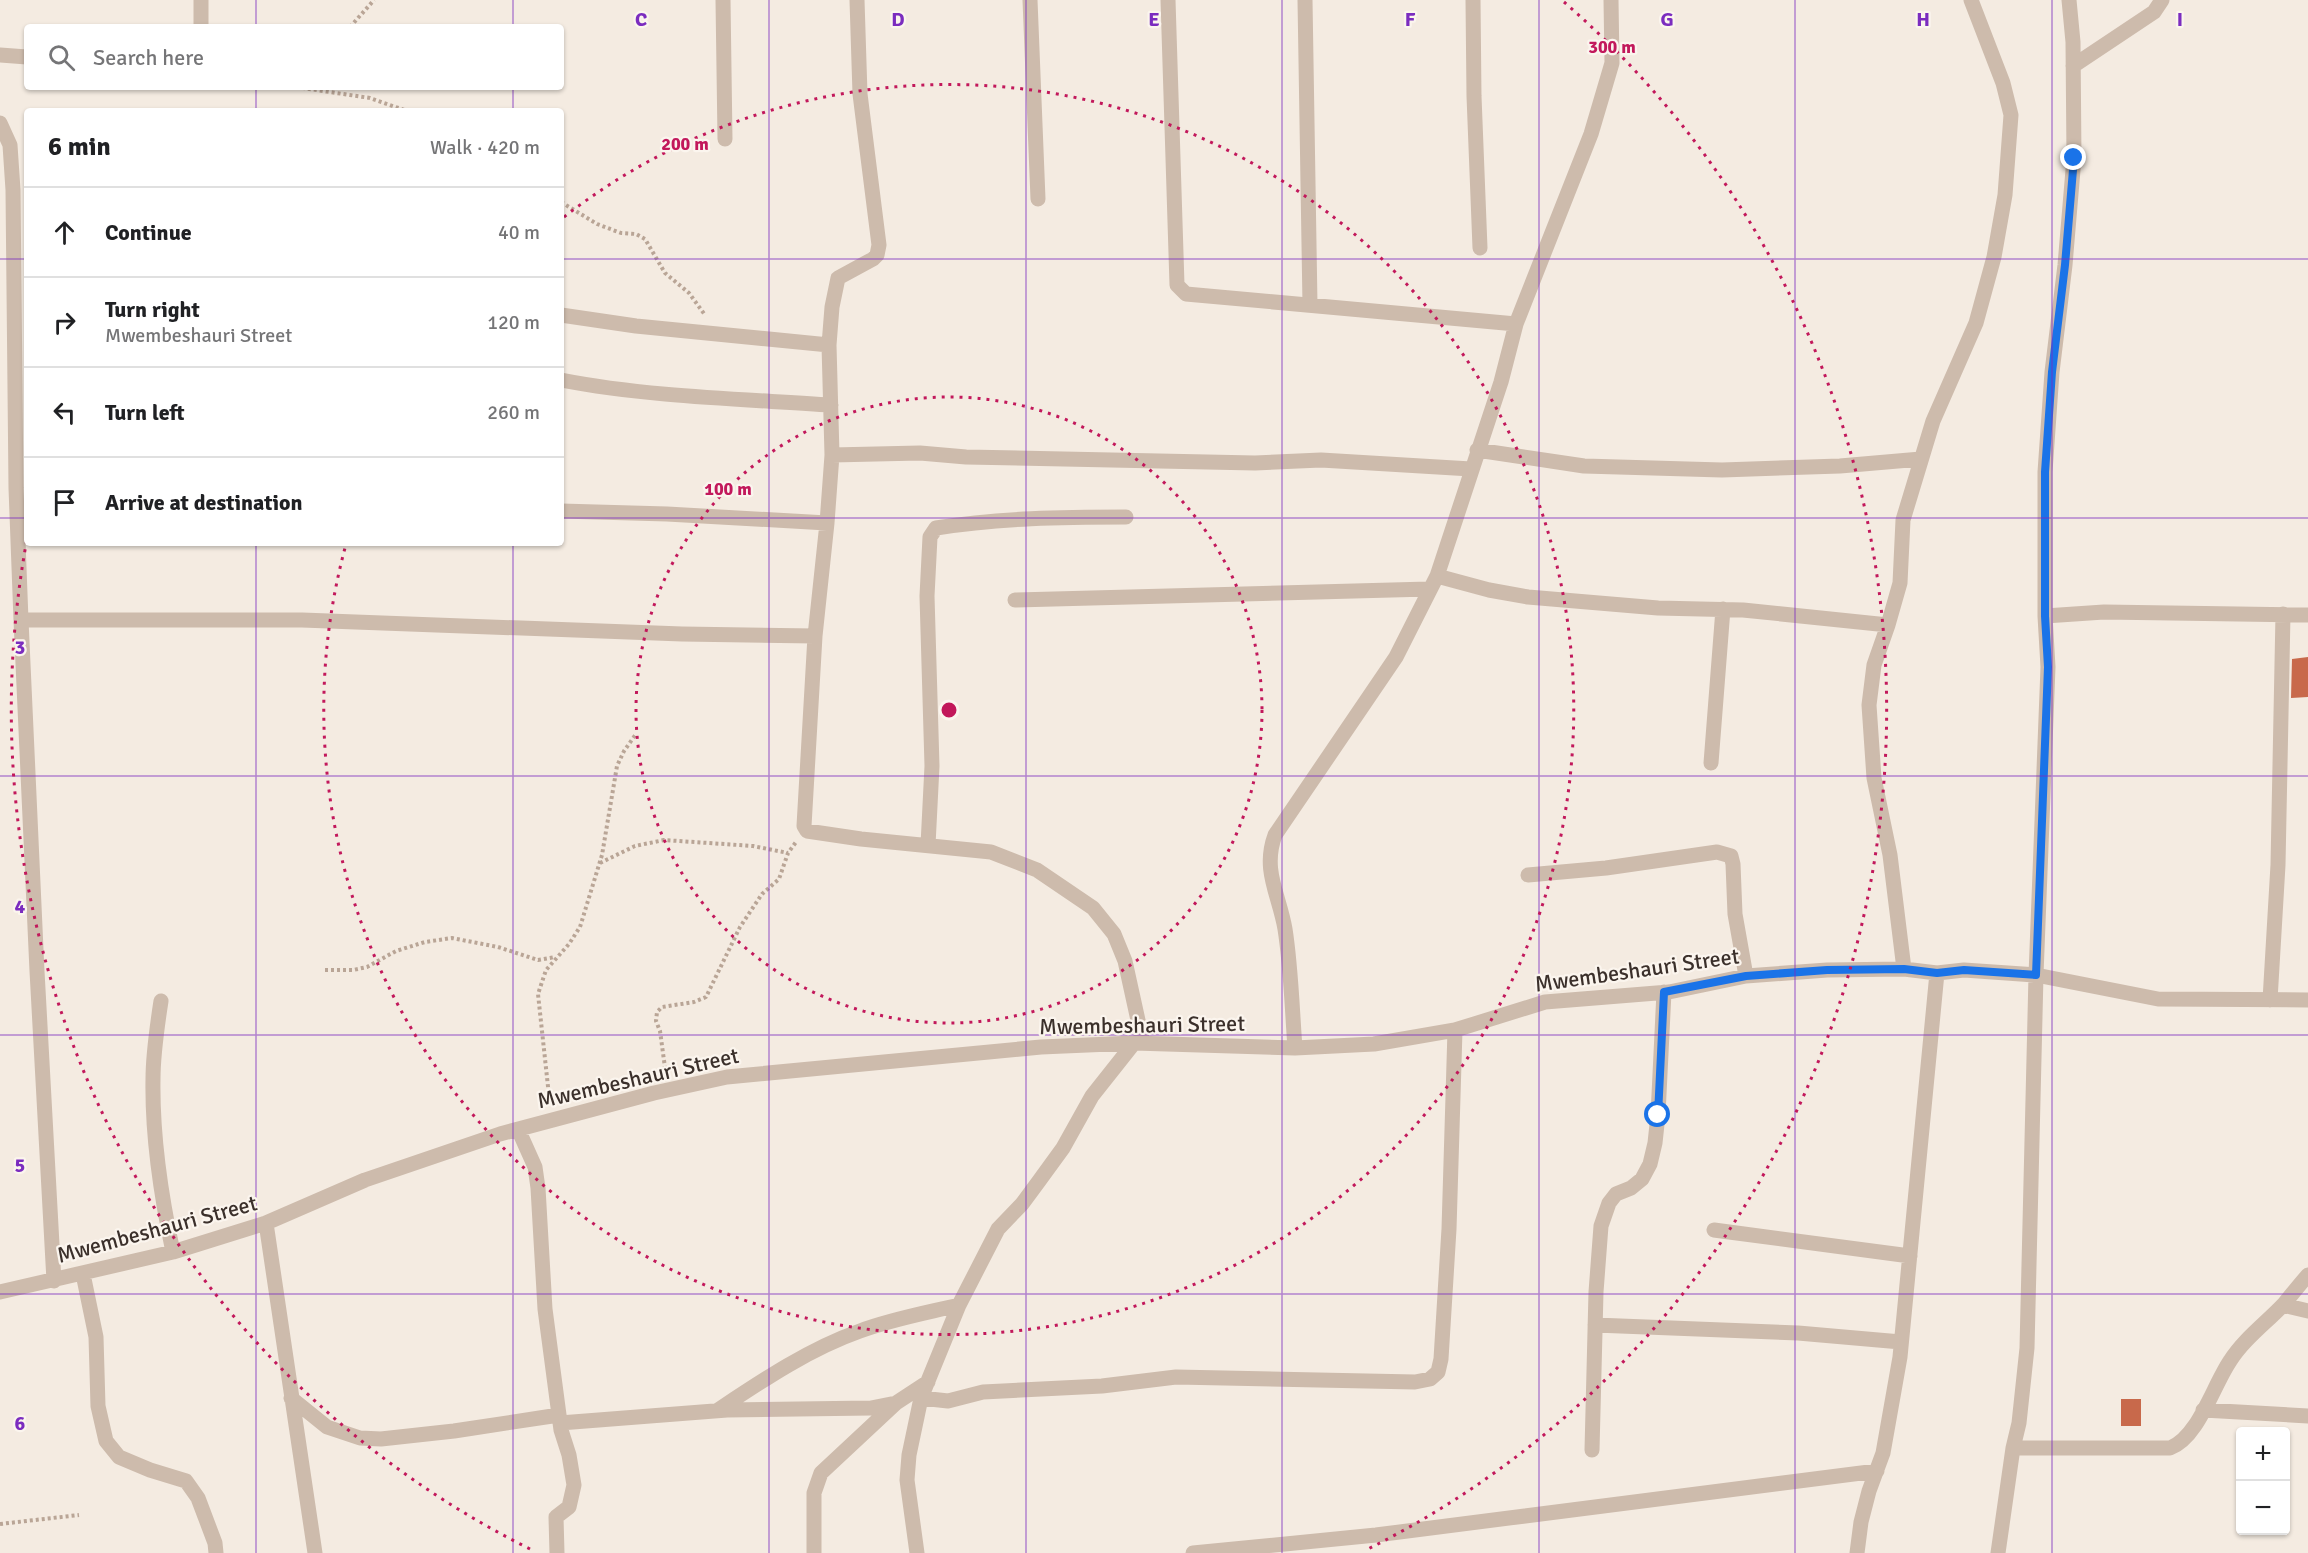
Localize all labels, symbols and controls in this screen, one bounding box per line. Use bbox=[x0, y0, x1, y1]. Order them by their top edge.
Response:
text: C bbox=[635, 7, 647, 32]
text: D bbox=[891, 7, 905, 32]
text: E bbox=[1148, 7, 1160, 32]
text: F bbox=[1405, 7, 1416, 32]
text: G bbox=[1660, 7, 1674, 32]
text: H bbox=[1916, 7, 1930, 32]
text: I bbox=[2177, 7, 2183, 32]
search box bbox=[24, 24, 564, 90]
text: 300 m bbox=[1588, 36, 1636, 58]
icon: search bbox=[45, 41, 78, 74]
text: Search here bbox=[93, 44, 204, 71]
text: 6 min bbox=[48, 131, 111, 163]
text: 200 m bbox=[661, 133, 709, 155]
text: Walk · 420 m bbox=[430, 135, 540, 160]
route end bbox=[2060, 144, 2086, 170]
icon: ahead bbox=[48, 216, 81, 249]
text: Continue bbox=[105, 219, 192, 246]
text: 40 m bbox=[498, 220, 540, 245]
text: Turn right bbox=[105, 296, 200, 323]
icon: right bbox=[48, 306, 81, 339]
text: 120 m bbox=[487, 310, 540, 335]
text: Mwembeshauri Street bbox=[105, 323, 292, 348]
icon: left bbox=[48, 396, 81, 429]
text: Turn left bbox=[105, 399, 185, 426]
text: 260 m bbox=[487, 400, 540, 425]
text: 100 m bbox=[704, 478, 752, 500]
icon: arrive bbox=[48, 486, 81, 519]
text: Arrive at destination bbox=[105, 489, 302, 516]
text: 3 bbox=[15, 635, 25, 660]
centre of rings bbox=[939, 700, 959, 720]
text: 4 bbox=[15, 894, 26, 919]
street label: Mwembeshauri Street bbox=[1533, 942, 1741, 998]
street label: Mwembeshauri Street bbox=[1039, 1010, 1245, 1040]
street label: Mwembeshauri Street bbox=[535, 1042, 742, 1114]
route start bbox=[1644, 1101, 1670, 1127]
text: 5 bbox=[15, 1153, 25, 1178]
street label: Mwembeshauri Street bbox=[54, 1189, 260, 1269]
text: 6 bbox=[15, 1411, 26, 1436]
map controls bbox=[2236, 1427, 2290, 1535]
button: + bbox=[2236, 1427, 2290, 1481]
button: − bbox=[2236, 1481, 2290, 1535]

